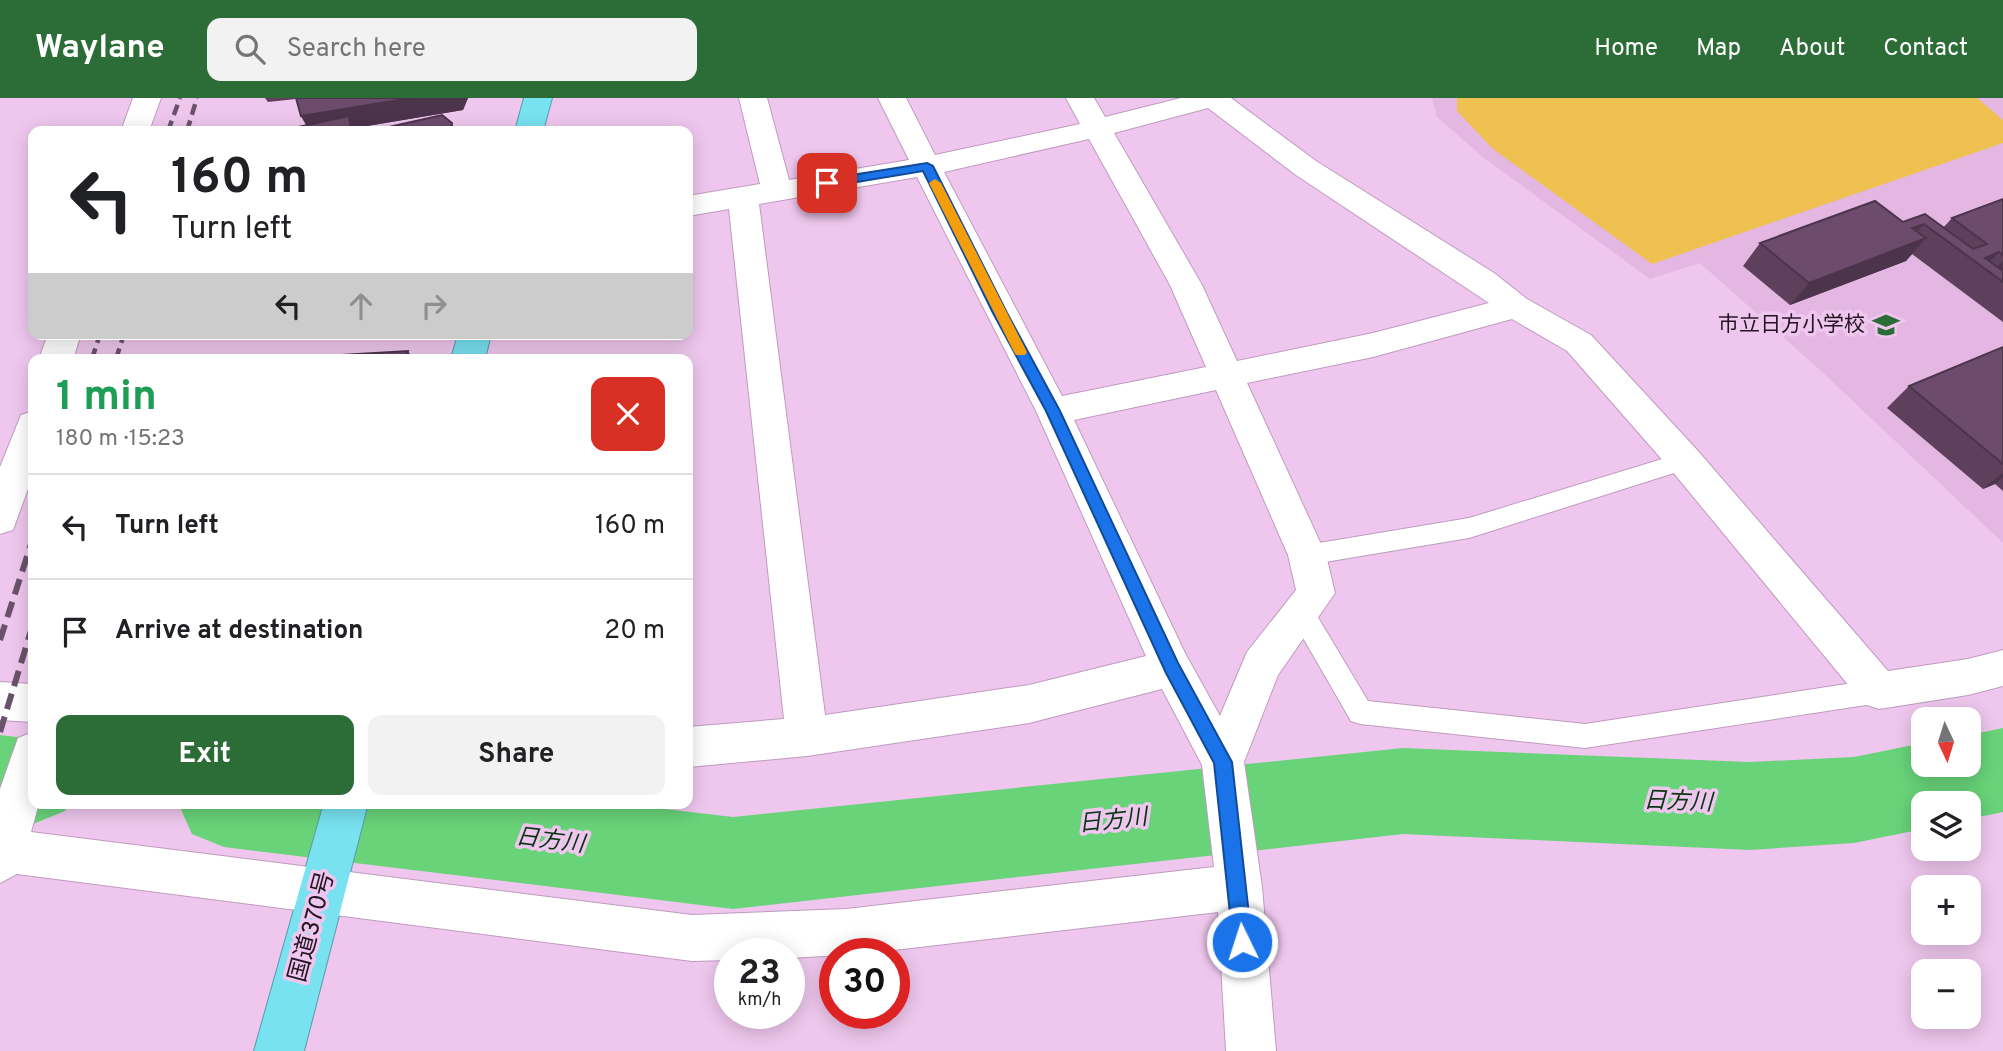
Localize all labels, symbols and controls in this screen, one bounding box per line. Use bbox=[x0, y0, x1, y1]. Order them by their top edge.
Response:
search box bbox=[207, 18, 697, 81]
text: Waylane bbox=[35, 28, 165, 70]
icon: search bbox=[231, 30, 269, 68]
text: Search here bbox=[287, 33, 426, 66]
text: Home bbox=[1594, 34, 1658, 64]
text: Map bbox=[1696, 34, 1741, 64]
text: About bbox=[1779, 34, 1845, 64]
text: Contact bbox=[1883, 34, 1968, 64]
text: 160 m bbox=[171, 149, 308, 211]
pin bbox=[797, 153, 857, 213]
icon: left bbox=[56, 154, 147, 245]
icon: arrive bbox=[808, 164, 846, 202]
text: Turn left bbox=[171, 210, 292, 250]
icon: left bbox=[269, 287, 307, 325]
icon: ahead bbox=[342, 287, 380, 325]
icon: right bbox=[415, 287, 453, 325]
school or university icon: 市立日方小学校 bbox=[1871, 310, 1901, 340]
place label: 市立日方小学校 bbox=[1718, 312, 1865, 339]
text: 1 min bbox=[56, 372, 157, 425]
button: close bbox=[591, 377, 665, 451]
text: 180 m · 15:23 bbox=[56, 425, 185, 454]
icon: left bbox=[56, 508, 94, 546]
text: Turn left bbox=[115, 510, 219, 543]
text: 160 m bbox=[595, 510, 665, 543]
icon: arrive bbox=[56, 613, 94, 651]
text: Arrive at destination bbox=[115, 615, 363, 648]
text: 20 m bbox=[604, 615, 665, 648]
north arrow bbox=[1911, 707, 1981, 777]
map controls bbox=[1911, 707, 1981, 1029]
button: Exit bbox=[56, 715, 354, 795]
button: Share bbox=[368, 715, 665, 795]
water label: 日方川 bbox=[1643, 787, 1716, 819]
button: layers bbox=[1911, 791, 1981, 861]
water label: 日方川 bbox=[1077, 804, 1152, 840]
water label: 日方川 bbox=[514, 823, 589, 861]
street label: 国道370号 bbox=[284, 868, 342, 986]
button: + bbox=[1911, 875, 1981, 945]
position arrow bbox=[1205, 905, 1279, 979]
speed limit sign: 30 bbox=[819, 938, 910, 1029]
text: 23 bbox=[738, 952, 781, 996]
button: − bbox=[1911, 959, 1981, 1029]
text: km/h bbox=[738, 989, 781, 1012]

